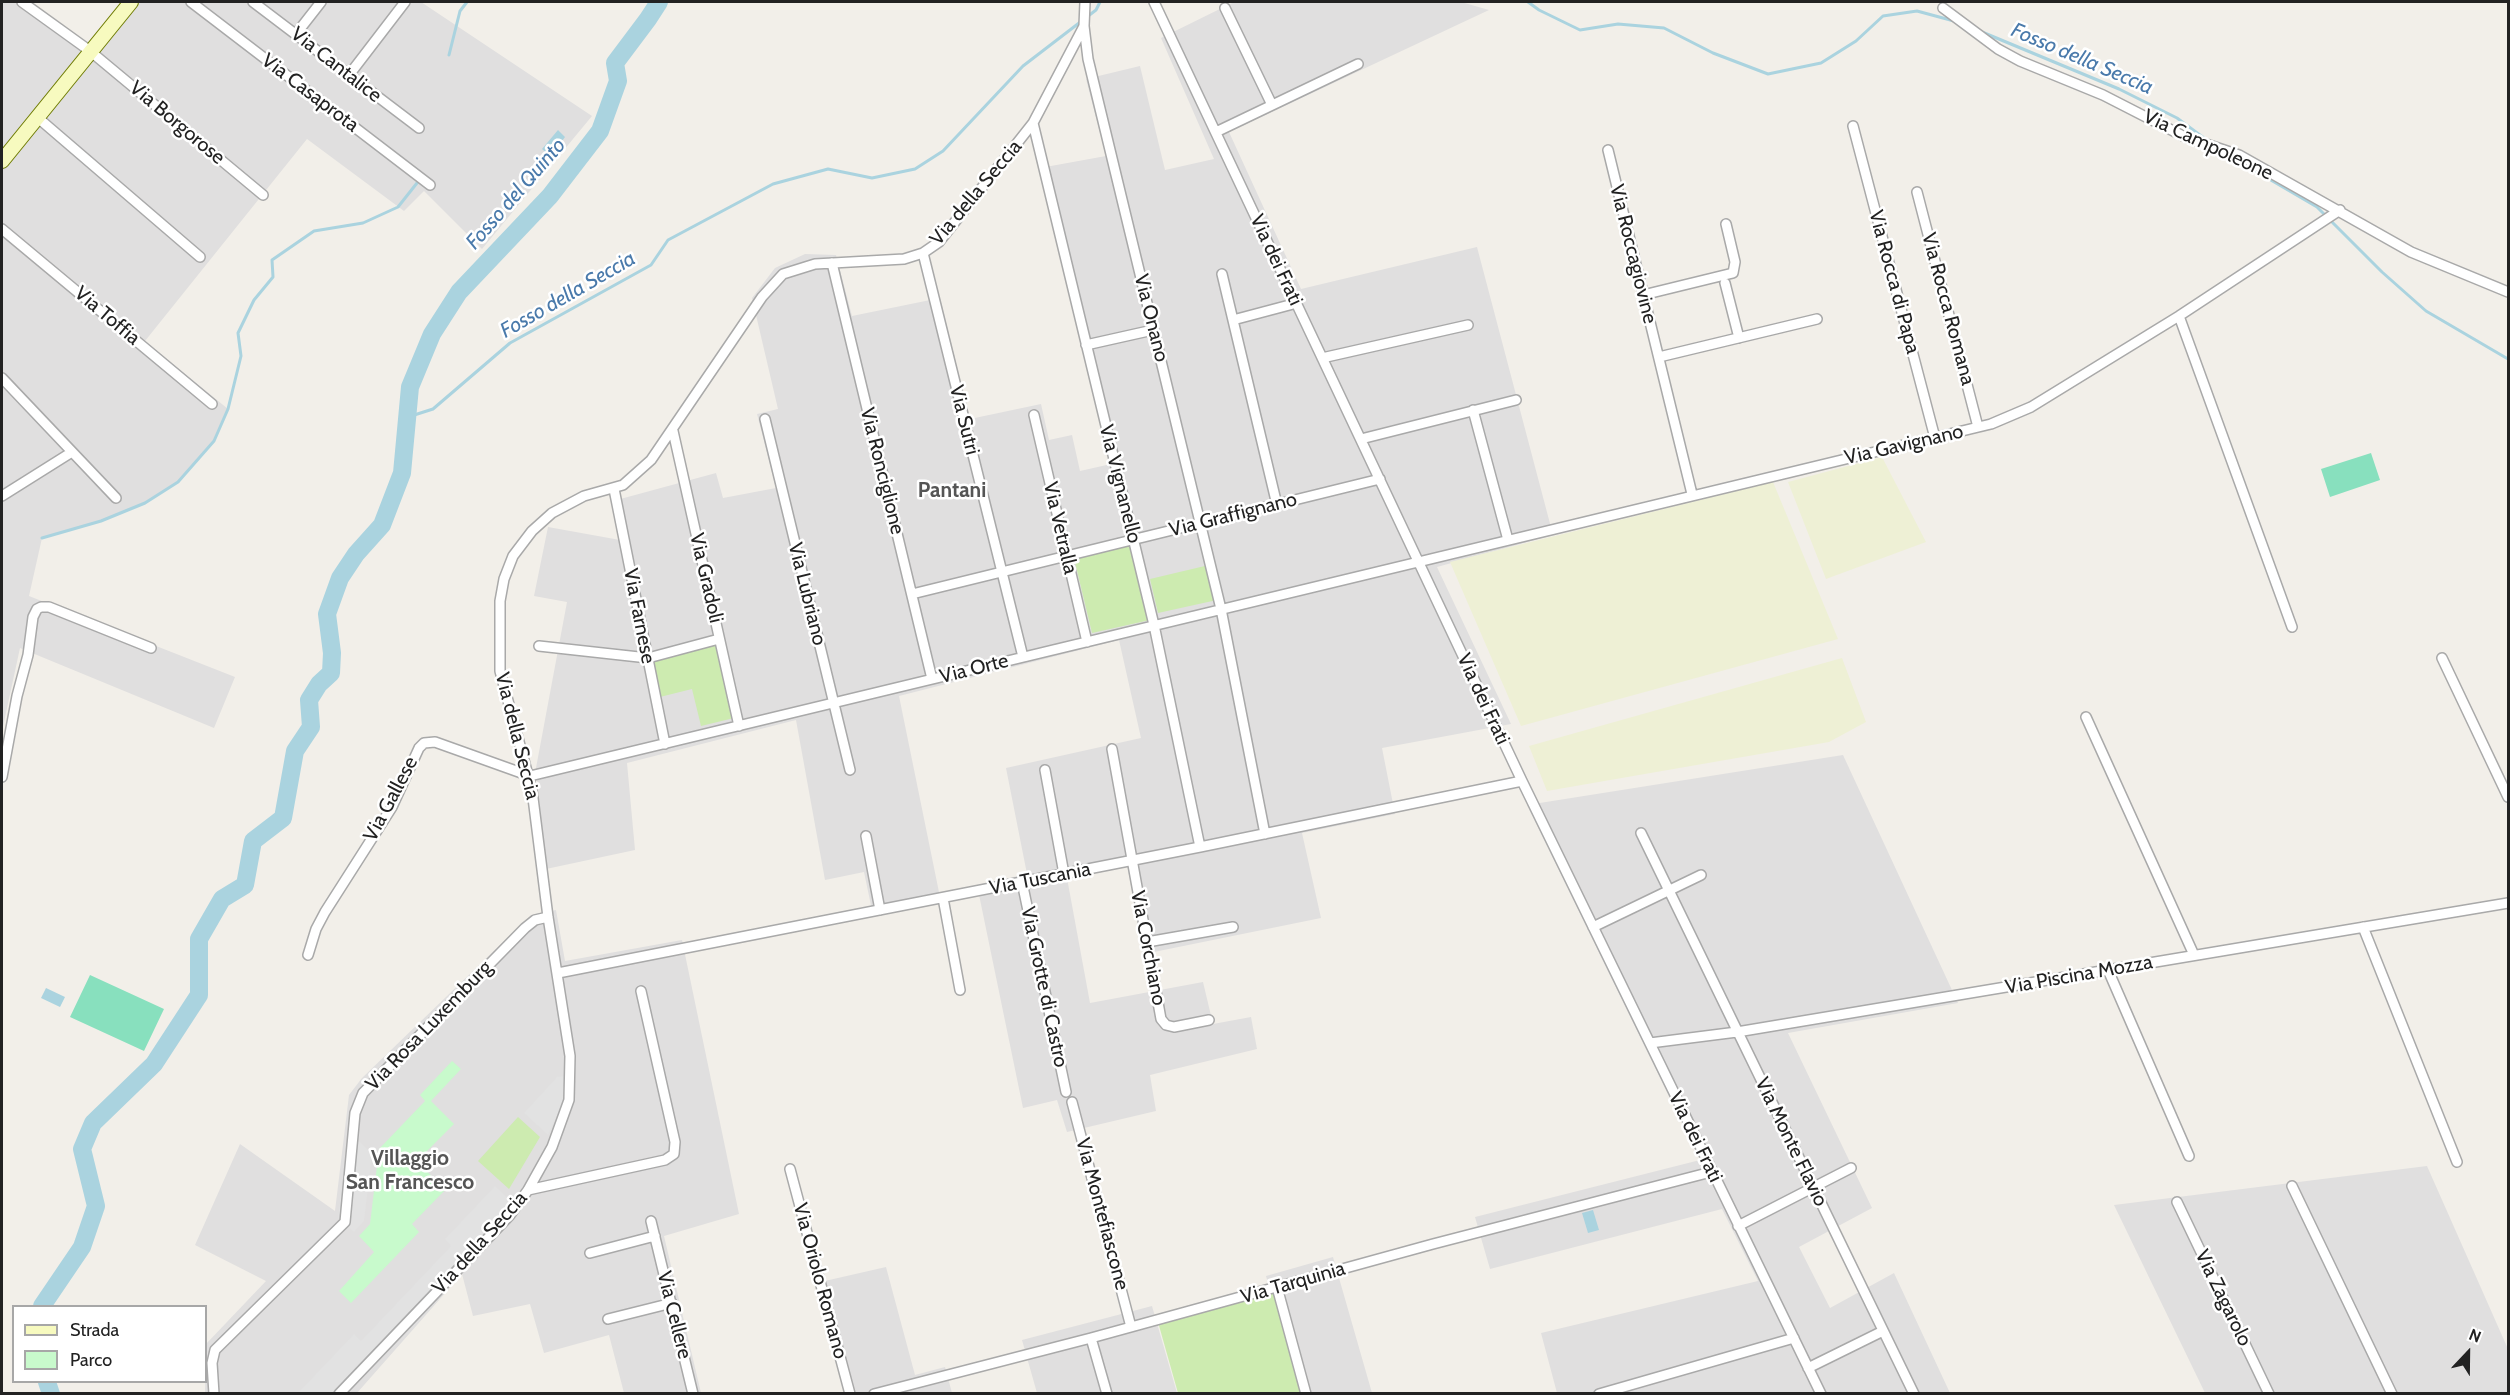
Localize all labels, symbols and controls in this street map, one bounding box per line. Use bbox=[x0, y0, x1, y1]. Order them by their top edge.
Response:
water label: Fosso della Seccia bbox=[2007, 18, 2157, 100]
street label: Via Cantalice bbox=[286, 22, 386, 108]
street label: Via Casaprota bbox=[257, 49, 363, 137]
street label: Via Borgorose bbox=[124, 76, 230, 170]
street label: Via Campoleone bbox=[2139, 104, 2277, 186]
water label: Fosso del Quinto bbox=[461, 133, 571, 255]
street label: Via della Seccia bbox=[925, 135, 1027, 251]
street label: Via Roccagiovine bbox=[1604, 182, 1662, 326]
street label: Via Rocca di Papa bbox=[1863, 208, 1925, 356]
street label: Via dei Frati bbox=[1244, 211, 1308, 309]
street label: Via Rocca Romana bbox=[1916, 230, 1980, 388]
water label: Fosso della Seccia bbox=[496, 246, 640, 344]
street label: Via Onano bbox=[1129, 272, 1173, 364]
street label: Via Toffia bbox=[69, 282, 145, 350]
street label: Via Sutri bbox=[944, 383, 984, 457]
street label: Via Ronciglione bbox=[855, 405, 909, 537]
street label: Via Gavignano bbox=[1842, 420, 1966, 470]
street label: Via Vignanello bbox=[1094, 422, 1146, 546]
district label: Pantani bbox=[918, 478, 986, 504]
street label: Via Vetralla bbox=[1038, 479, 1082, 577]
street label: Via Graffignano bbox=[1167, 488, 1299, 542]
street label: Via Gradoli bbox=[684, 531, 728, 625]
street label: Via Lubriano bbox=[783, 540, 831, 648]
street label: Via Farnese bbox=[618, 566, 660, 666]
street label: Via Orte bbox=[937, 649, 1011, 689]
street label: Via dei Frati bbox=[1451, 650, 1515, 748]
street label: Via della Seccia bbox=[490, 670, 544, 802]
street label: Via Gallese bbox=[359, 753, 423, 845]
street label: Via Tuscania bbox=[987, 857, 1093, 901]
street label: Via Corchiano bbox=[1125, 889, 1171, 1007]
street label: Via Grotte di Castro bbox=[1015, 904, 1073, 1070]
street label: Via Piscina Mozza bbox=[2003, 950, 2155, 1000]
street label: Via Rosa Luxemburg bbox=[361, 956, 497, 1096]
street label: Via Monte Flavio bbox=[1749, 1074, 1833, 1210]
street label: Via dei Frati bbox=[1663, 1088, 1727, 1186]
street label: Via Montefiascone bbox=[1070, 1135, 1134, 1293]
district label: Villaggio San Francesco bbox=[346, 1146, 474, 1196]
street label: Via della Seccia bbox=[428, 1187, 532, 1299]
street label: Via Oriolo Romano bbox=[788, 1200, 852, 1362]
street label: Via Zagarolo bbox=[2189, 1246, 2257, 1350]
street label: Via Tarquinia bbox=[1238, 1257, 1348, 1309]
street label: Via Cellere bbox=[652, 1269, 696, 1361]
legend bbox=[12, 1305, 207, 1383]
text: Strada bbox=[70, 1319, 119, 1341]
north arrow bbox=[2438, 1323, 2498, 1383]
text: N bbox=[2466, 1325, 2484, 1347]
text: Parco bbox=[70, 1349, 112, 1371]

